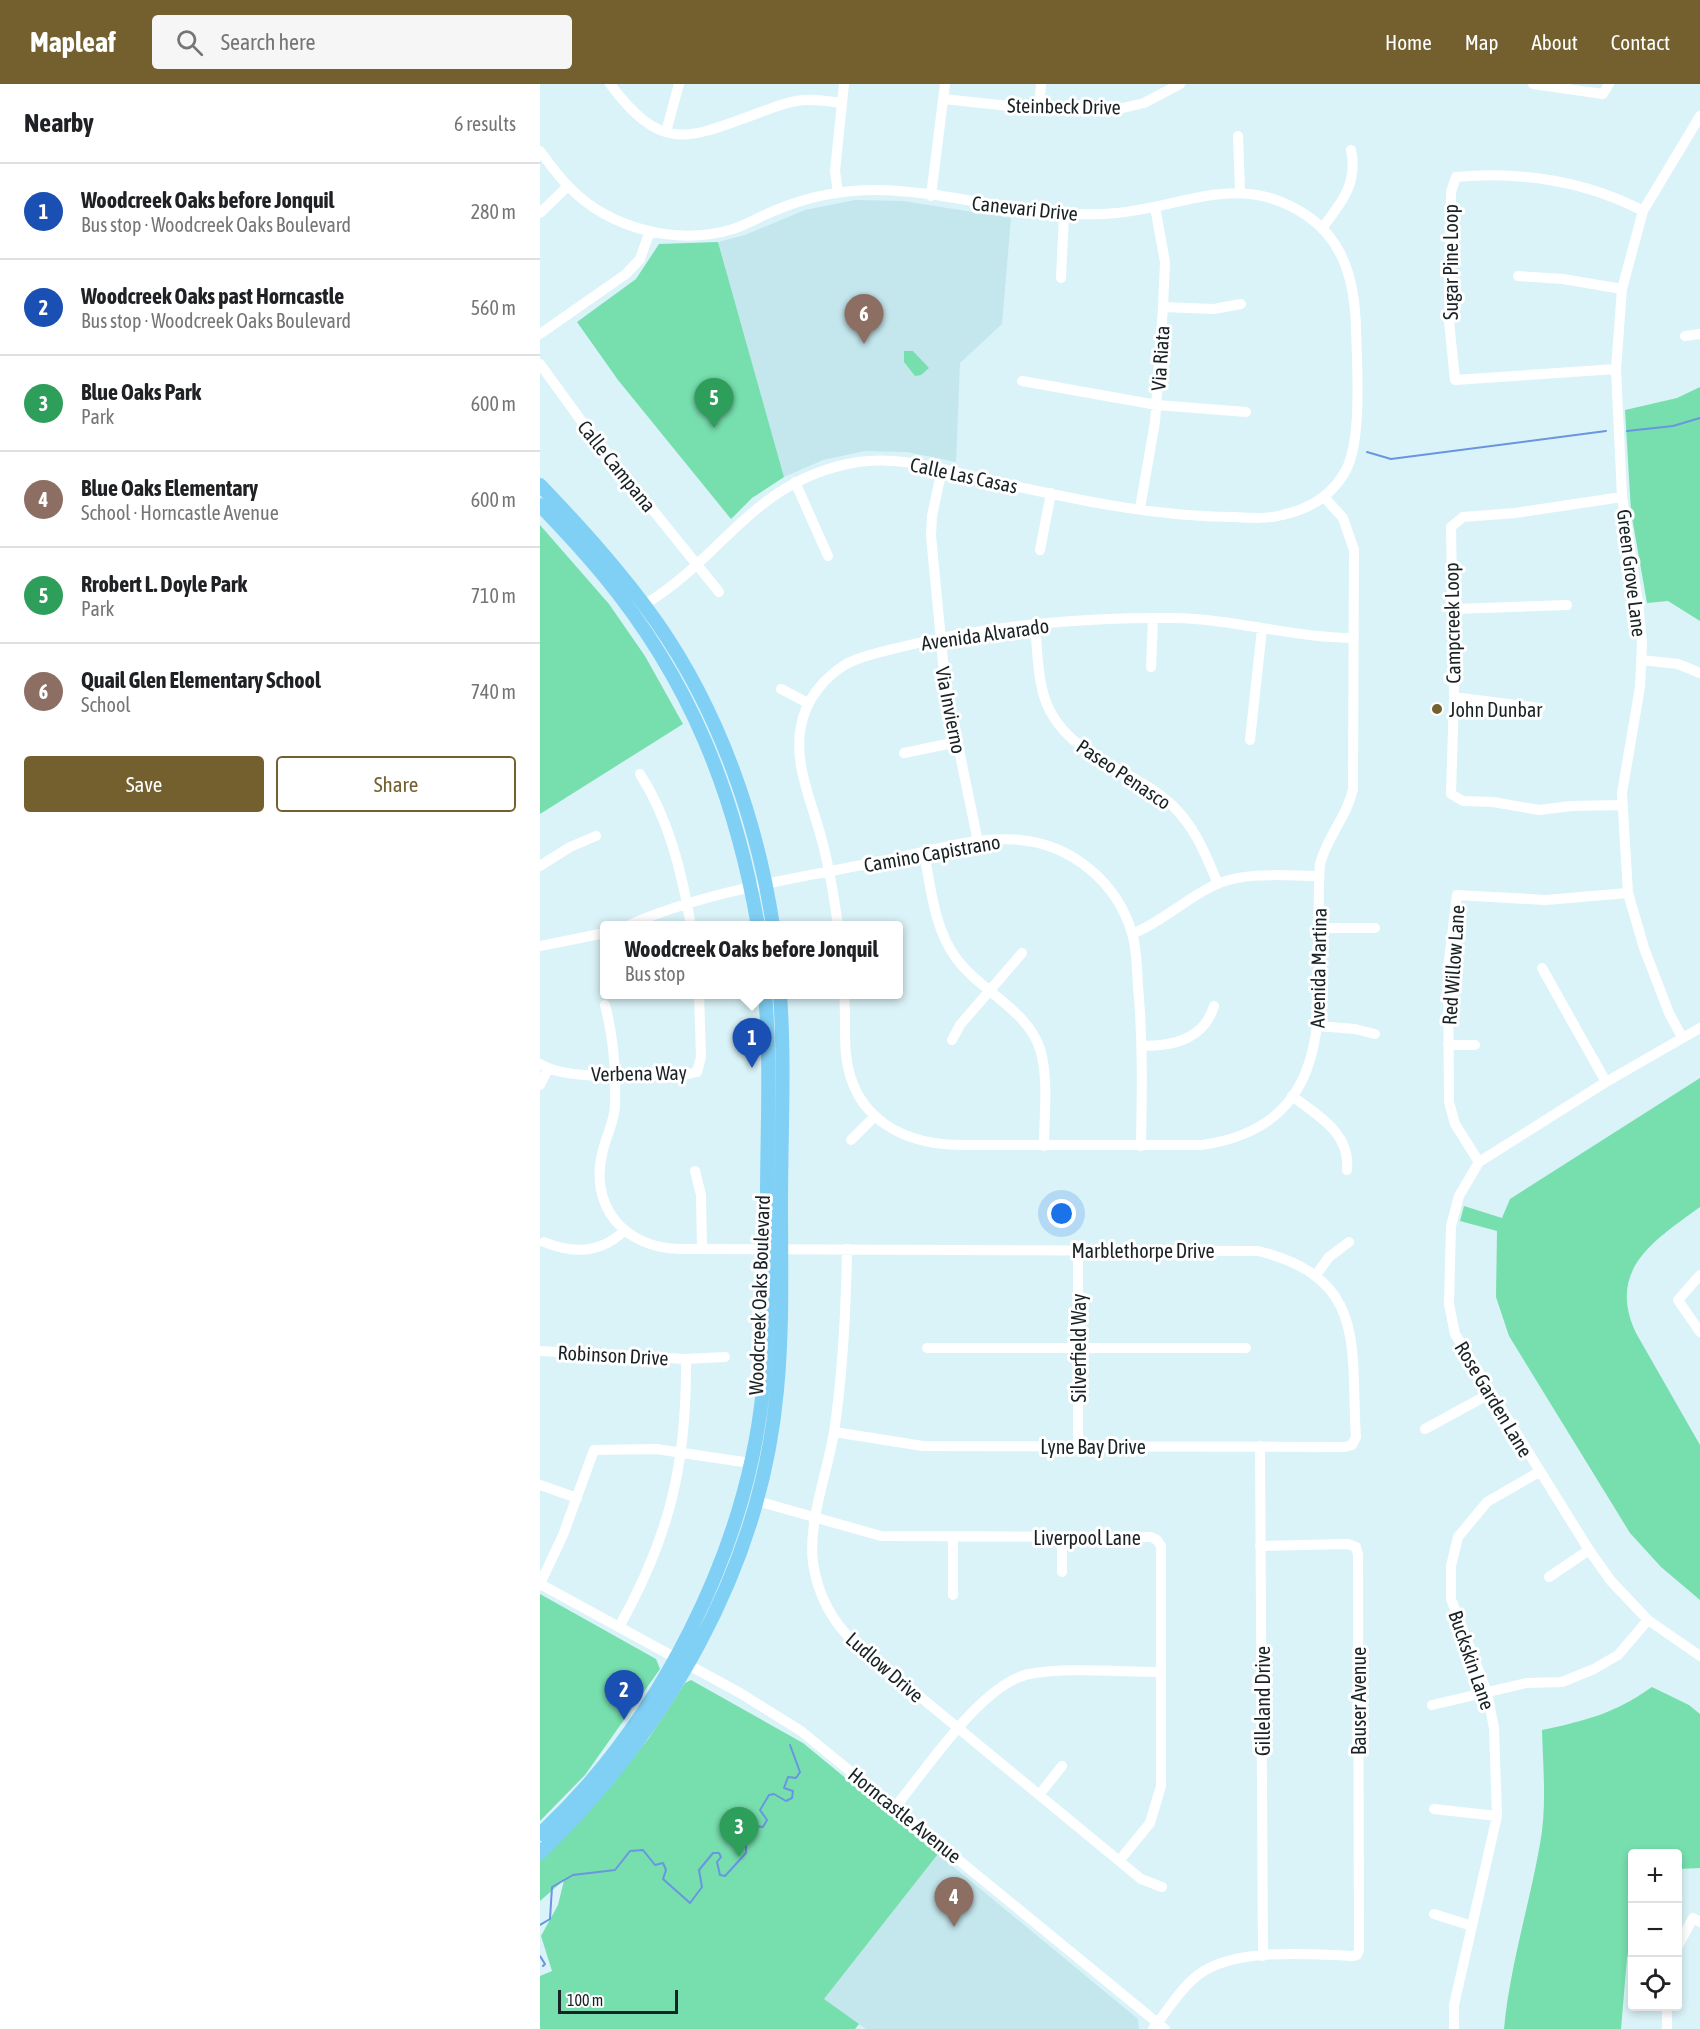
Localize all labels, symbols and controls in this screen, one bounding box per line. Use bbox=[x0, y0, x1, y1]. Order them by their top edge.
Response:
search box bbox=[152, 15, 572, 69]
text: Mapleaf bbox=[30, 26, 116, 58]
icon: search bbox=[173, 26, 206, 59]
text: Search here bbox=[221, 29, 316, 55]
text: Home bbox=[1385, 30, 1432, 54]
text: Map bbox=[1465, 30, 1499, 54]
text: About bbox=[1532, 30, 1578, 54]
text: Contact bbox=[1611, 30, 1670, 54]
street label: Steinbeck Drive bbox=[1007, 94, 1121, 118]
text: Nearby bbox=[24, 108, 94, 138]
text: 6 results bbox=[454, 112, 516, 135]
text: Woodcreek Oaks before Jonquil bbox=[81, 187, 334, 213]
street label: Canevari Drive bbox=[971, 191, 1079, 225]
text: 1 bbox=[39, 200, 48, 223]
text: 280 m bbox=[471, 200, 516, 223]
street label: Sugar Pine Loop bbox=[1439, 204, 1462, 320]
text: Bus stop · Woodcreek Oaks Boulevard bbox=[81, 213, 351, 236]
text: Woodcreek Oaks past Horncastle bbox=[81, 283, 344, 309]
pin: 6 bbox=[844, 294, 884, 344]
text: 2 bbox=[39, 296, 48, 319]
text: 560 m bbox=[471, 296, 516, 319]
text: Bus stop · Woodcreek Oaks Boulevard bbox=[81, 309, 351, 332]
street label: Via Riata bbox=[1146, 325, 1174, 391]
pin: 5 bbox=[694, 378, 734, 428]
text: Blue Oaks Park bbox=[81, 379, 201, 405]
text: 3 bbox=[39, 392, 48, 415]
text: 600 m bbox=[471, 392, 516, 415]
text: Park bbox=[81, 405, 114, 428]
street label: Calle Campana bbox=[573, 416, 661, 516]
street label: Calle Las Casas bbox=[908, 452, 1020, 498]
text: Blue Oaks Elementary bbox=[81, 475, 258, 501]
text: 4 bbox=[39, 488, 48, 511]
text: 600 m bbox=[471, 488, 516, 511]
text: School · Horncastle Avenue bbox=[81, 501, 279, 524]
street label: Green Grove Lane bbox=[1613, 508, 1651, 638]
street label: Campcreek Loop bbox=[1439, 562, 1465, 684]
text: Rrobert L. Doyle Park bbox=[81, 571, 247, 597]
text: 5 bbox=[39, 584, 48, 607]
text: 710 m bbox=[471, 584, 516, 607]
text: Park bbox=[81, 597, 114, 620]
street label: Avenida Alvarado bbox=[920, 614, 1050, 654]
street label: Via Invierno bbox=[931, 665, 971, 755]
text: Quail Glen Elementary School bbox=[81, 667, 321, 693]
text: 6 bbox=[39, 680, 48, 703]
text: 740 m bbox=[471, 680, 516, 703]
text: School bbox=[81, 693, 131, 716]
place label: John Dunbar bbox=[1449, 698, 1543, 721]
marker: John Dunbar bbox=[1430, 702, 1444, 716]
street label: Paseo Penasco bbox=[1073, 734, 1175, 814]
button: Save bbox=[24, 756, 264, 812]
button: Share bbox=[276, 756, 516, 812]
street label: Camino Capistrano bbox=[862, 830, 1002, 876]
street label: Red Willow Lane bbox=[1437, 904, 1469, 1026]
street label: Avenida Martina bbox=[1305, 908, 1331, 1028]
popup bbox=[600, 921, 903, 999]
text: Woodcreek Oaks before Jonquil bbox=[625, 936, 878, 962]
text: Bus stop bbox=[625, 962, 685, 985]
pin: 1 bbox=[732, 1018, 772, 1068]
street label: Verbena Way bbox=[591, 1061, 687, 1085]
street label: Woodcreek Oaks Boulevard bbox=[744, 1195, 774, 1395]
your location bbox=[1047, 1199, 1076, 1228]
street label: Marblethorpe Drive bbox=[1071, 1239, 1215, 1262]
street label: Silverfield Way bbox=[1067, 1294, 1090, 1402]
street label: Rose Garden Lane bbox=[1450, 1337, 1538, 1461]
street label: Robinson Drive bbox=[557, 1341, 669, 1369]
street label: Lyne Bay Drive bbox=[1040, 1435, 1146, 1458]
street label: Liverpool Lane bbox=[1033, 1526, 1141, 1549]
street label: Buckskin Lane bbox=[1444, 1607, 1500, 1713]
street label: Ludlow Drive bbox=[842, 1627, 928, 1707]
street label: Gilleland Drive bbox=[1251, 1646, 1274, 1756]
street label: Bauser Avenue bbox=[1347, 1647, 1370, 1755]
pin: 2 bbox=[604, 1670, 644, 1720]
street label: Horncastle Avenue bbox=[844, 1763, 966, 1867]
pin: 3 bbox=[720, 1808, 758, 1857]
map controls bbox=[1628, 1849, 1682, 2011]
button: + bbox=[1628, 1849, 1682, 1903]
pin: 4 bbox=[934, 1878, 974, 1927]
button: − bbox=[1628, 1903, 1682, 1957]
button: locate bbox=[1628, 1957, 1682, 2011]
scale bar bbox=[558, 1987, 678, 2014]
text: 100 m bbox=[567, 1991, 603, 2009]

